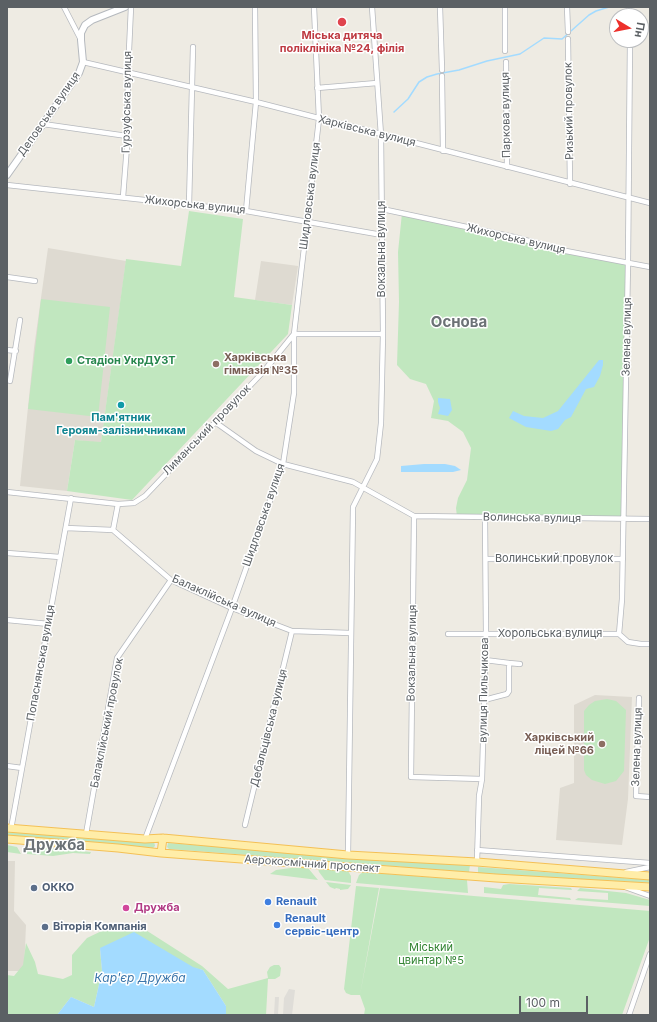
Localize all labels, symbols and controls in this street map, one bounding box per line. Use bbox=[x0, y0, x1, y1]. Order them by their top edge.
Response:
north arrow bbox=[609, 8, 649, 48]
marker: Міська дитяча поліклініка №24, філія bbox=[336, 16, 348, 28]
text: Пн bbox=[632, 21, 648, 39]
place label: Міська дитяча поліклініка №24, філія bbox=[280, 29, 404, 55]
street label: Гурзуфська вулиця bbox=[120, 51, 134, 153]
street label: Ризький провулок bbox=[562, 62, 576, 160]
street label: Деповська вулиця bbox=[15, 69, 83, 159]
street label: Паркова вулиця bbox=[499, 72, 513, 158]
street label: Харківська вулиця bbox=[317, 113, 417, 149]
street label: Шидловська вулиця bbox=[297, 142, 323, 250]
street label: Жихорська вулиця bbox=[144, 193, 246, 217]
street label: Вокзальна вулиця bbox=[375, 201, 389, 297]
street label: Жихорська вулиця bbox=[465, 221, 567, 257]
street label: Зелена вулиця bbox=[620, 297, 634, 377]
district label: Основа bbox=[431, 313, 487, 331]
place label: Харківська гімназія №35 bbox=[224, 351, 298, 377]
place label: Стадіон УкрДУЗТ bbox=[77, 354, 176, 368]
marker: Стадіон УкрДУЗТ bbox=[64, 356, 74, 366]
marker: Харківська гімназія №35 bbox=[211, 359, 221, 369]
street label: Лиманський провулок bbox=[160, 382, 254, 478]
marker: Пам'ятник Героям-залізничникам bbox=[116, 400, 126, 410]
place label: Пам'ятник Героям-залізничникам bbox=[56, 411, 186, 437]
street label: Шидловська вулиця bbox=[240, 462, 288, 568]
street label: Волинська вулиця bbox=[483, 511, 581, 525]
street label: Волинський провулок bbox=[495, 552, 613, 566]
street label: Балаклійська вулиця bbox=[170, 572, 278, 630]
street label: Попаснянська вулиця bbox=[24, 604, 58, 722]
street label: Вокзальна вулиця bbox=[405, 605, 419, 701]
street label: Хорольська вулиця bbox=[498, 627, 602, 641]
street label: вулиця Пильчикова bbox=[476, 637, 492, 743]
street label: Балаклійський провулок bbox=[88, 657, 126, 789]
street label: Дебальцівська вулиця bbox=[248, 668, 290, 788]
street label: Зелена вулиця bbox=[629, 707, 645, 787]
place label: Харківський ліцей №66 bbox=[524, 731, 594, 757]
marker: Харківський ліцей №66 bbox=[597, 739, 607, 749]
district label: Дружба bbox=[23, 836, 85, 854]
street label: Аерокосмічний проспект bbox=[244, 853, 380, 875]
place label: ОККО bbox=[42, 881, 74, 895]
marker: ОККО bbox=[29, 883, 39, 893]
place label: Renault bbox=[276, 895, 317, 909]
marker: Renault bbox=[263, 897, 273, 907]
place label: Дружба bbox=[134, 901, 180, 915]
marker: Дружба bbox=[121, 903, 131, 913]
place label: Renault сервіс-центр bbox=[285, 912, 359, 938]
place label: Віторія Компанія bbox=[53, 920, 147, 934]
marker: Renault сервіс-центр bbox=[272, 920, 282, 930]
marker: Віторія Компанія bbox=[40, 922, 50, 932]
park label: Міський цвинтар №5 bbox=[398, 941, 464, 967]
water label: Кар'єр Дружба bbox=[94, 971, 186, 985]
scale bar bbox=[521, 988, 590, 1014]
text: 100 m bbox=[526, 995, 560, 1010]

